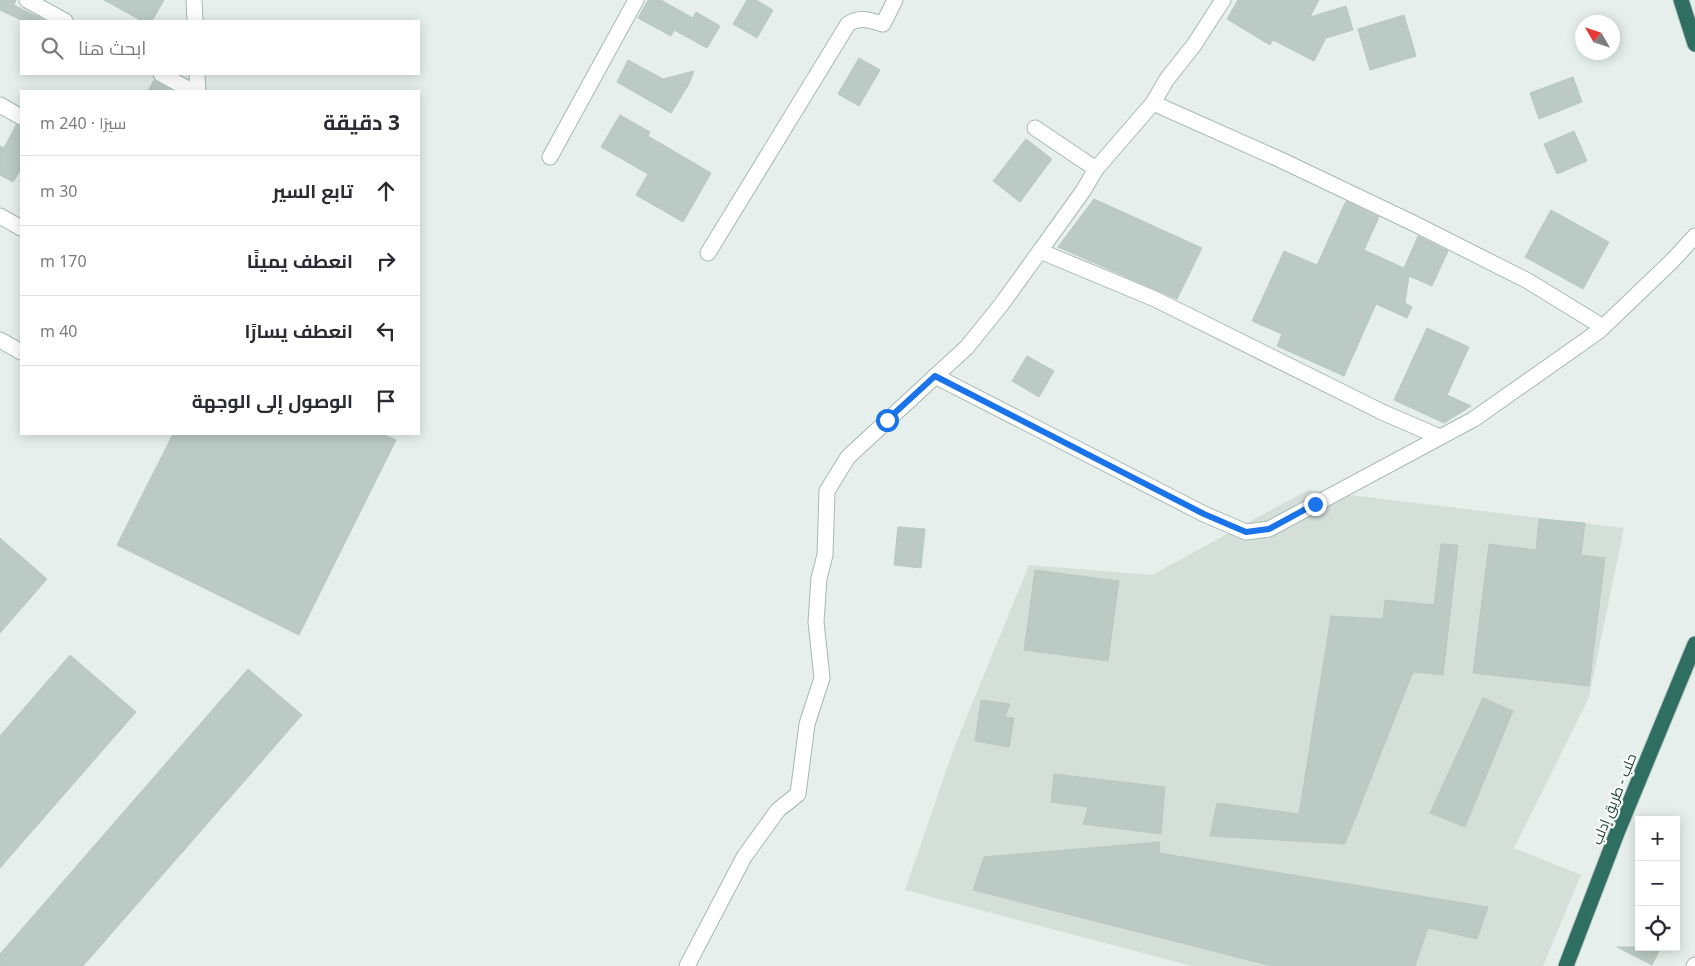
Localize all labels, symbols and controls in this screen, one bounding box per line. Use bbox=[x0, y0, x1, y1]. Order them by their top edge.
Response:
north arrow bbox=[1575, 15, 1620, 60]
search box bbox=[20, 20, 420, 75]
icon: search bbox=[38, 34, 66, 62]
text: ابحث هنا bbox=[78, 35, 146, 61]
text: 3 دقيقة bbox=[323, 108, 400, 136]
text: سيرًا · 240 m bbox=[40, 112, 126, 134]
icon: ahead bbox=[372, 177, 400, 205]
text: تابع السير bbox=[273, 178, 353, 204]
text: 30 m bbox=[40, 180, 77, 202]
icon: right bbox=[372, 247, 400, 275]
text: انعطف يمينًا bbox=[247, 248, 353, 274]
text: 170 m bbox=[40, 250, 87, 272]
icon: left bbox=[372, 317, 400, 345]
text: انعطف يسارًا bbox=[244, 318, 353, 344]
text: 40 m bbox=[40, 320, 77, 342]
icon: arrive bbox=[372, 387, 400, 415]
text: الوصول إلى الوجهة bbox=[192, 388, 353, 414]
route start bbox=[876, 409, 899, 432]
route end bbox=[1304, 493, 1327, 516]
street label: حلب - طريق إدلب bbox=[1587, 750, 1640, 847]
map controls bbox=[1635, 816, 1680, 951]
button: + bbox=[1635, 816, 1680, 861]
button: − bbox=[1635, 861, 1680, 906]
button: locate bbox=[1635, 906, 1680, 951]

